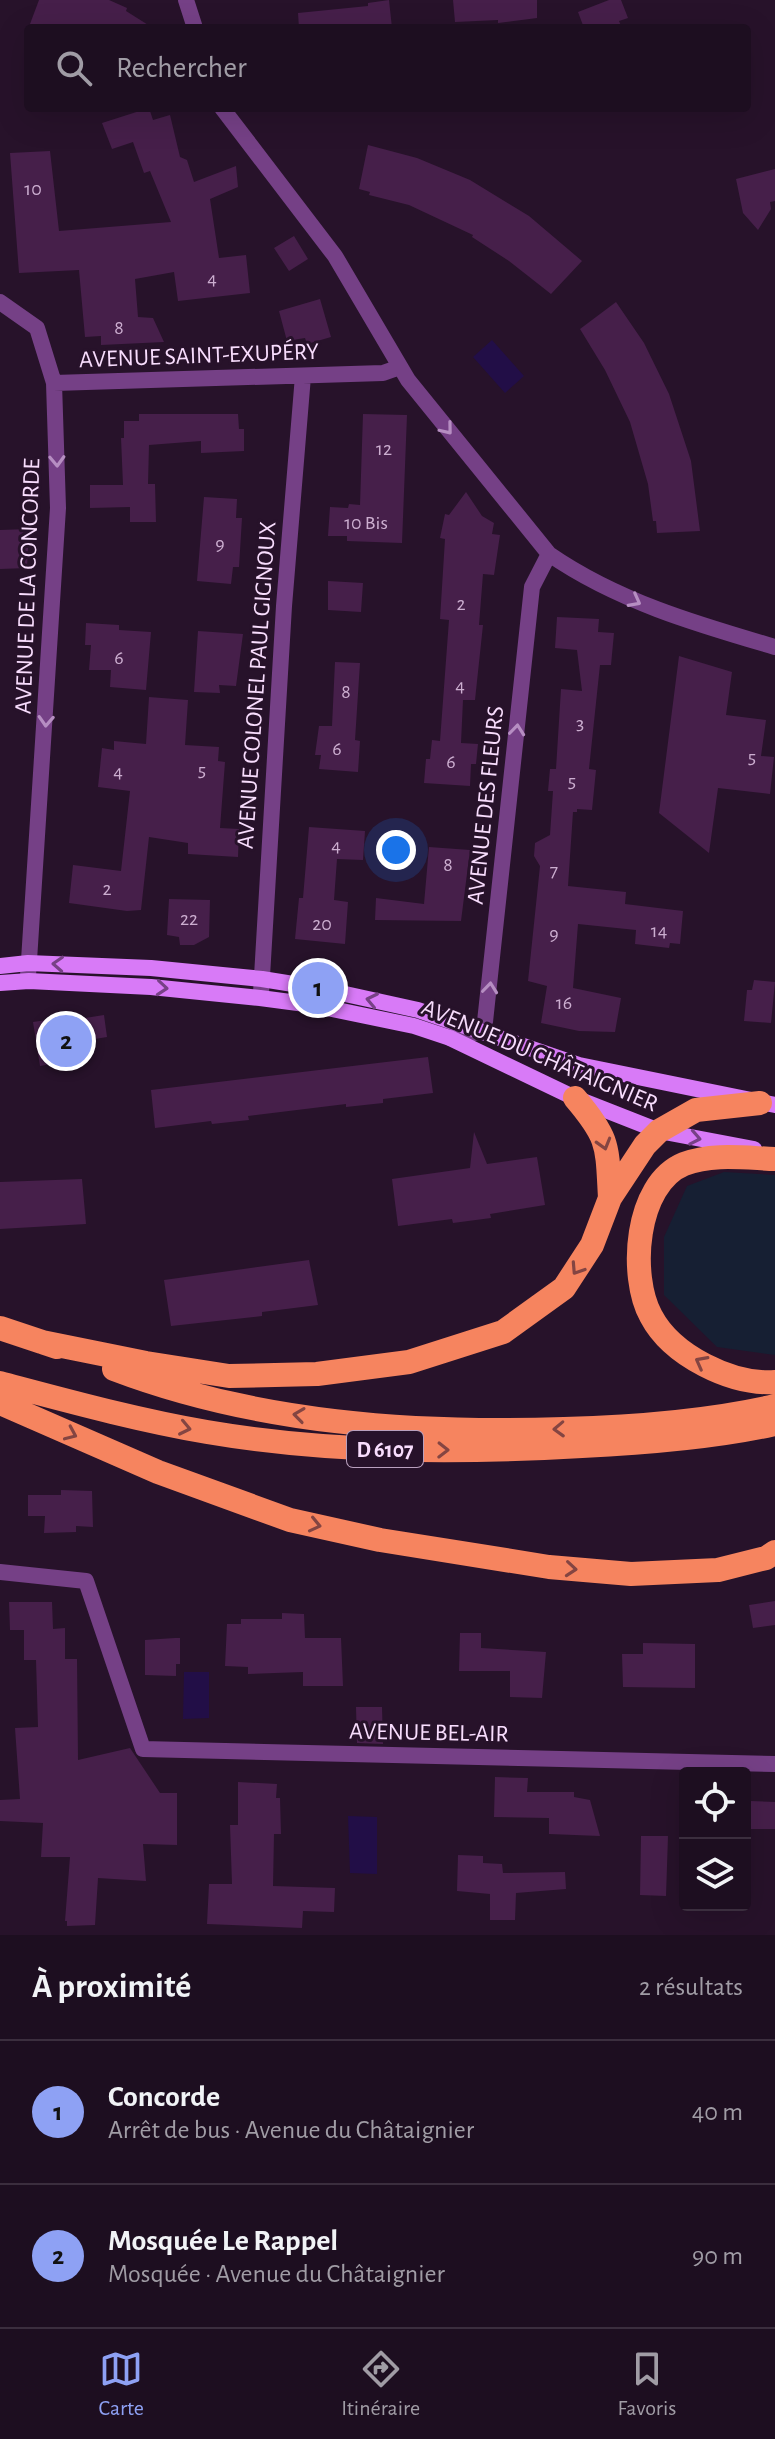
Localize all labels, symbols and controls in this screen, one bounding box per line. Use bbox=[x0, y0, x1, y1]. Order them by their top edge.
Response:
search box bbox=[24, 24, 751, 112]
icon: search bbox=[52, 46, 96, 90]
text: Rechercher bbox=[116, 53, 247, 83]
house number: 10 bbox=[24, 179, 42, 199]
house number: 4 bbox=[207, 269, 217, 289]
house number: 8 bbox=[114, 318, 124, 338]
street label: AVENUE SAINT-EXUPÉRY bbox=[79, 338, 320, 372]
one-way arrow bbox=[437, 420, 452, 434]
house number: 12 bbox=[376, 439, 392, 459]
one-way arrow bbox=[48, 455, 65, 468]
street label: AVENUE DE LA CONCORDE bbox=[12, 457, 44, 714]
house number: 10 Bis bbox=[344, 513, 388, 533]
street label: AVENUE COLONEL PAUL GIGNOUX bbox=[234, 520, 280, 850]
house number: 9 bbox=[215, 534, 225, 554]
one-way arrow bbox=[627, 592, 642, 607]
house number: 2 bbox=[456, 594, 466, 614]
house number: 6 bbox=[114, 648, 124, 668]
house number: 4 bbox=[455, 676, 465, 696]
house number: 8 bbox=[341, 682, 351, 702]
street label: AVENUE DES FLEURS bbox=[464, 705, 508, 906]
house number: 3 bbox=[576, 713, 584, 733]
one-way arrow bbox=[37, 715, 54, 728]
one-way arrow bbox=[508, 723, 525, 736]
house number: 6 bbox=[332, 739, 342, 759]
house number: 5 bbox=[748, 747, 756, 767]
house number: 6 bbox=[446, 752, 456, 772]
house number: 5 bbox=[198, 760, 206, 780]
house number: 4 bbox=[113, 762, 123, 782]
house number: 5 bbox=[568, 771, 576, 791]
your location bbox=[376, 830, 416, 870]
house number: 4 bbox=[331, 836, 341, 856]
house number: 8 bbox=[443, 855, 453, 875]
house number: 7 bbox=[550, 861, 558, 881]
house number: 2 bbox=[102, 879, 112, 899]
house number: 22 bbox=[180, 909, 198, 929]
house number: 20 bbox=[312, 914, 332, 934]
house number: 14 bbox=[651, 921, 667, 941]
house number: 9 bbox=[549, 924, 559, 944]
one-way arrow bbox=[51, 956, 64, 973]
pin: 1 bbox=[292, 958, 344, 1018]
one-way arrow bbox=[156, 980, 169, 997]
one-way arrow bbox=[481, 981, 498, 994]
one-way arrow bbox=[365, 992, 379, 1009]
street label: AVENUE DU CHÂTAIGNIER bbox=[418, 993, 662, 1117]
house number: 16 bbox=[556, 993, 572, 1013]
pin: 2 bbox=[40, 1011, 92, 1071]
one-way arrow bbox=[688, 1128, 701, 1145]
one-way arrow bbox=[594, 1137, 611, 1150]
one-way arrow bbox=[571, 1260, 586, 1274]
one-way arrow bbox=[695, 1357, 709, 1372]
one-way arrow bbox=[293, 1407, 306, 1424]
one-way arrow bbox=[177, 1419, 191, 1436]
one-way arrow bbox=[552, 1420, 565, 1438]
one-way arrow bbox=[63, 1425, 78, 1441]
road number: D 6107 bbox=[347, 1431, 423, 1467]
one-way arrow bbox=[437, 1441, 450, 1458]
one-way arrow bbox=[307, 1516, 321, 1533]
one-way arrow bbox=[565, 1560, 578, 1577]
street label: AVENUE BEL-AIR bbox=[349, 1720, 509, 1746]
map controls bbox=[679, 1767, 751, 1911]
button: locate bbox=[679, 1767, 751, 1839]
button: layers bbox=[679, 1839, 751, 1911]
text: À proximité bbox=[32, 1970, 191, 2004]
text: 2 résultats bbox=[639, 1974, 743, 2000]
text: Concorde bbox=[108, 2082, 220, 2112]
text: 1 bbox=[53, 2099, 63, 2125]
text: 40 m bbox=[692, 2099, 743, 2125]
text: Arrêt de bus · Avenue du Châtaignier bbox=[108, 2117, 474, 2143]
text: Mosquée Le Rappel bbox=[108, 2226, 338, 2256]
text: 2 bbox=[52, 2243, 64, 2269]
text: 90 m bbox=[692, 2243, 743, 2269]
text: Mosquée · Avenue du Châtaignier bbox=[108, 2261, 445, 2287]
tab: Carte bbox=[99, 2347, 144, 2421]
tab: Itinéraire bbox=[341, 2347, 420, 2421]
tab: Favoris bbox=[617, 2347, 676, 2421]

